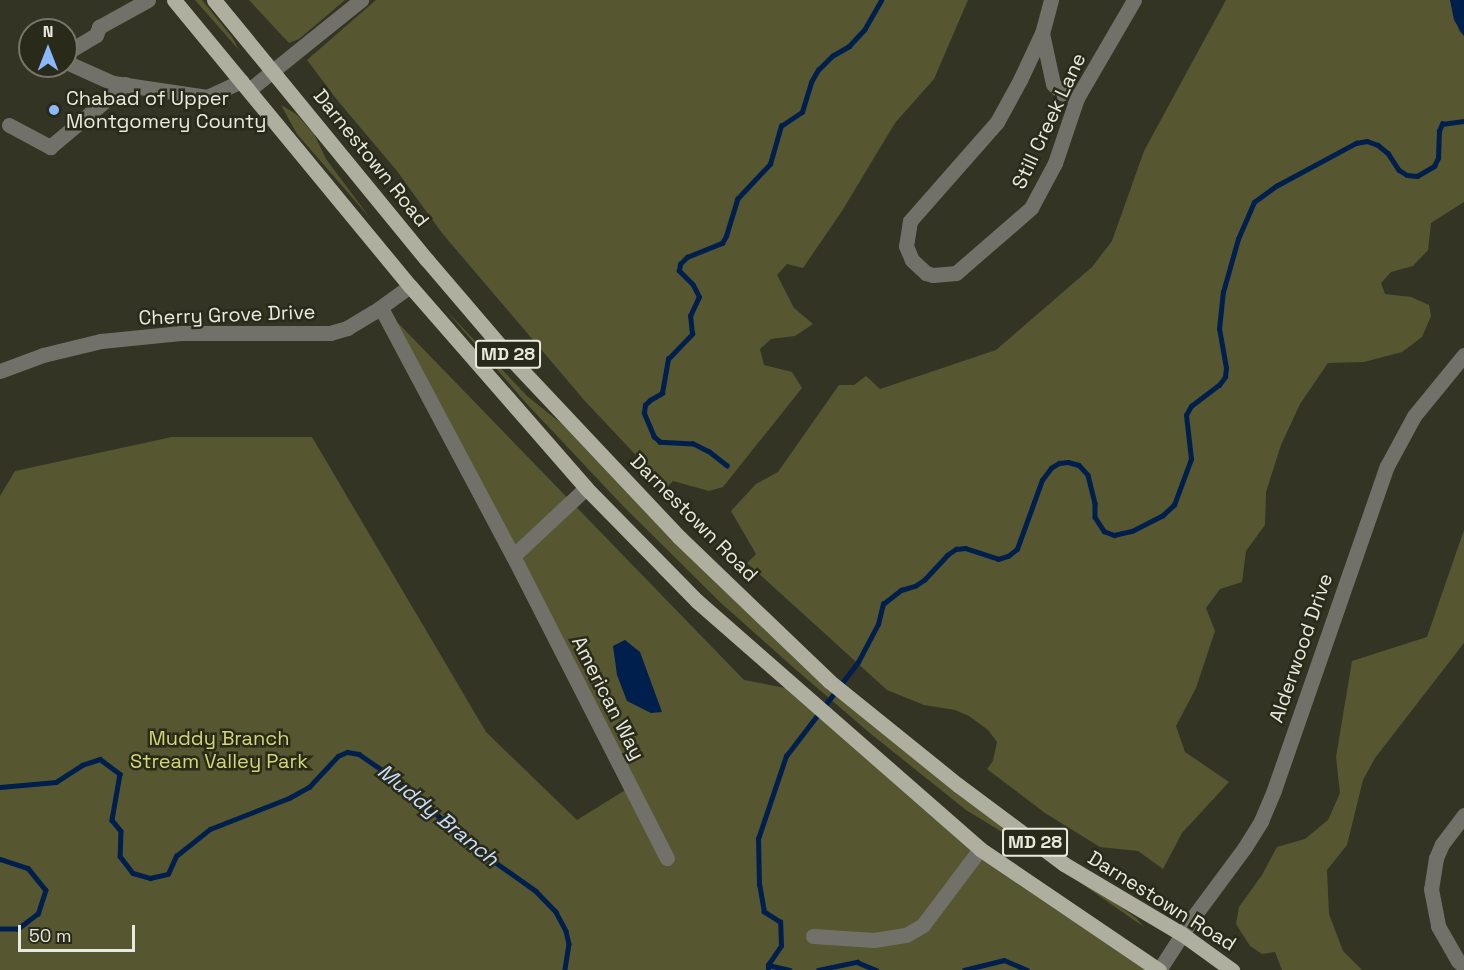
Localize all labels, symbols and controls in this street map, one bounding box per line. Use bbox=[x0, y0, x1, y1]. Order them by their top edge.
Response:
north arrow bbox=[18, 18, 78, 78]
text: N bbox=[43, 21, 53, 42]
street label: Still Creek Lane bbox=[1007, 49, 1091, 193]
street label: Darnestown Road bbox=[308, 84, 434, 232]
place label: Chabad of Upper Montgomery County bbox=[66, 86, 266, 133]
marker: Chabad of Upper Montgomery County bbox=[47, 103, 61, 117]
street label: Cherry Grove Drive bbox=[138, 300, 316, 330]
road number: MD 28 bbox=[475, 339, 541, 369]
street label: Darnestown Road bbox=[625, 449, 763, 587]
street label: Alderwood Drive bbox=[1264, 570, 1338, 726]
street label: American Way bbox=[566, 632, 650, 764]
park label: Muddy Branch Stream Valley Park bbox=[130, 726, 308, 773]
water label: Muddy Branch bbox=[373, 759, 503, 871]
road number: MD 28 bbox=[1002, 827, 1068, 857]
street label: Darnestown Road bbox=[1083, 846, 1241, 956]
scale bar bbox=[21, 913, 138, 951]
text: 50 m bbox=[29, 924, 71, 947]

